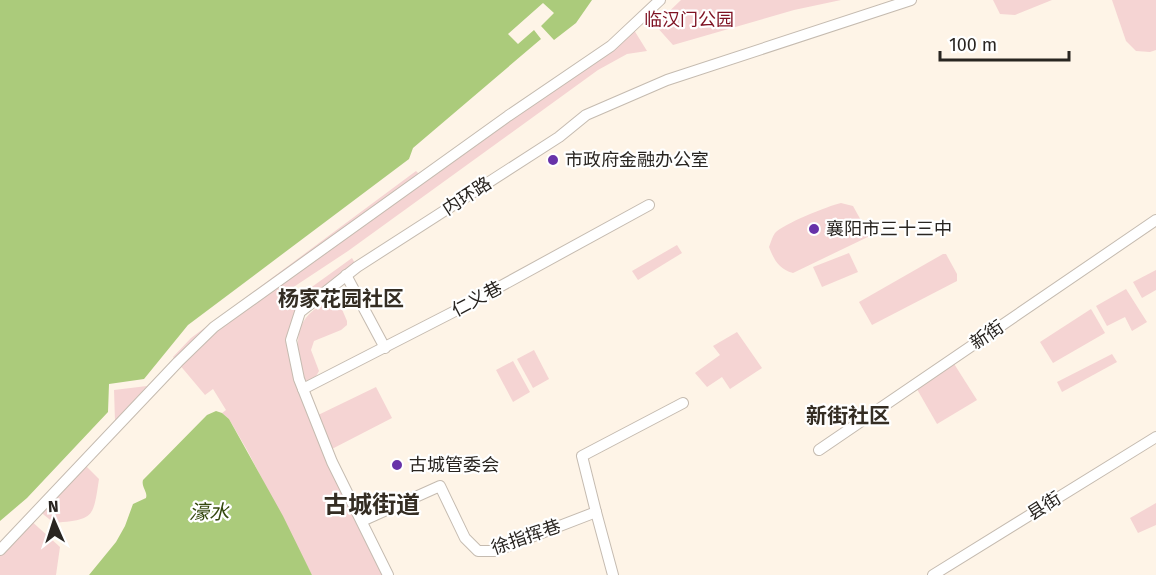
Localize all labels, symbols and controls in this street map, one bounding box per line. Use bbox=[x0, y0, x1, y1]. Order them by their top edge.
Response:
park label: 临汉门公园 bbox=[644, 9, 734, 31]
scale bar bbox=[940, 24, 1069, 62]
text: 100 m bbox=[949, 34, 997, 56]
place label: 市政府金融办公室 bbox=[565, 149, 709, 171]
marker: 市政府金融办公室 bbox=[546, 153, 560, 167]
street label: 内环路 bbox=[438, 172, 496, 220]
place label: 襄阳市三十三中 bbox=[826, 218, 952, 240]
marker: 襄阳市三十三中 bbox=[807, 222, 821, 236]
street label: 仁义巷 bbox=[448, 277, 506, 321]
district label: 杨家花园社区 bbox=[278, 286, 404, 312]
street label: 新街 bbox=[966, 316, 1008, 354]
district label: 新街社区 bbox=[806, 403, 890, 429]
place label: 古城管委会 bbox=[409, 454, 499, 476]
marker: 古城管委会 bbox=[390, 458, 404, 472]
street label: 县街 bbox=[1023, 487, 1065, 525]
north arrow bbox=[24, 491, 84, 551]
district label: 古城街道 bbox=[324, 491, 420, 519]
text: N bbox=[47, 497, 59, 516]
water label: 濠水 bbox=[189, 500, 230, 524]
street label: 徐指挥巷 bbox=[488, 515, 564, 559]

